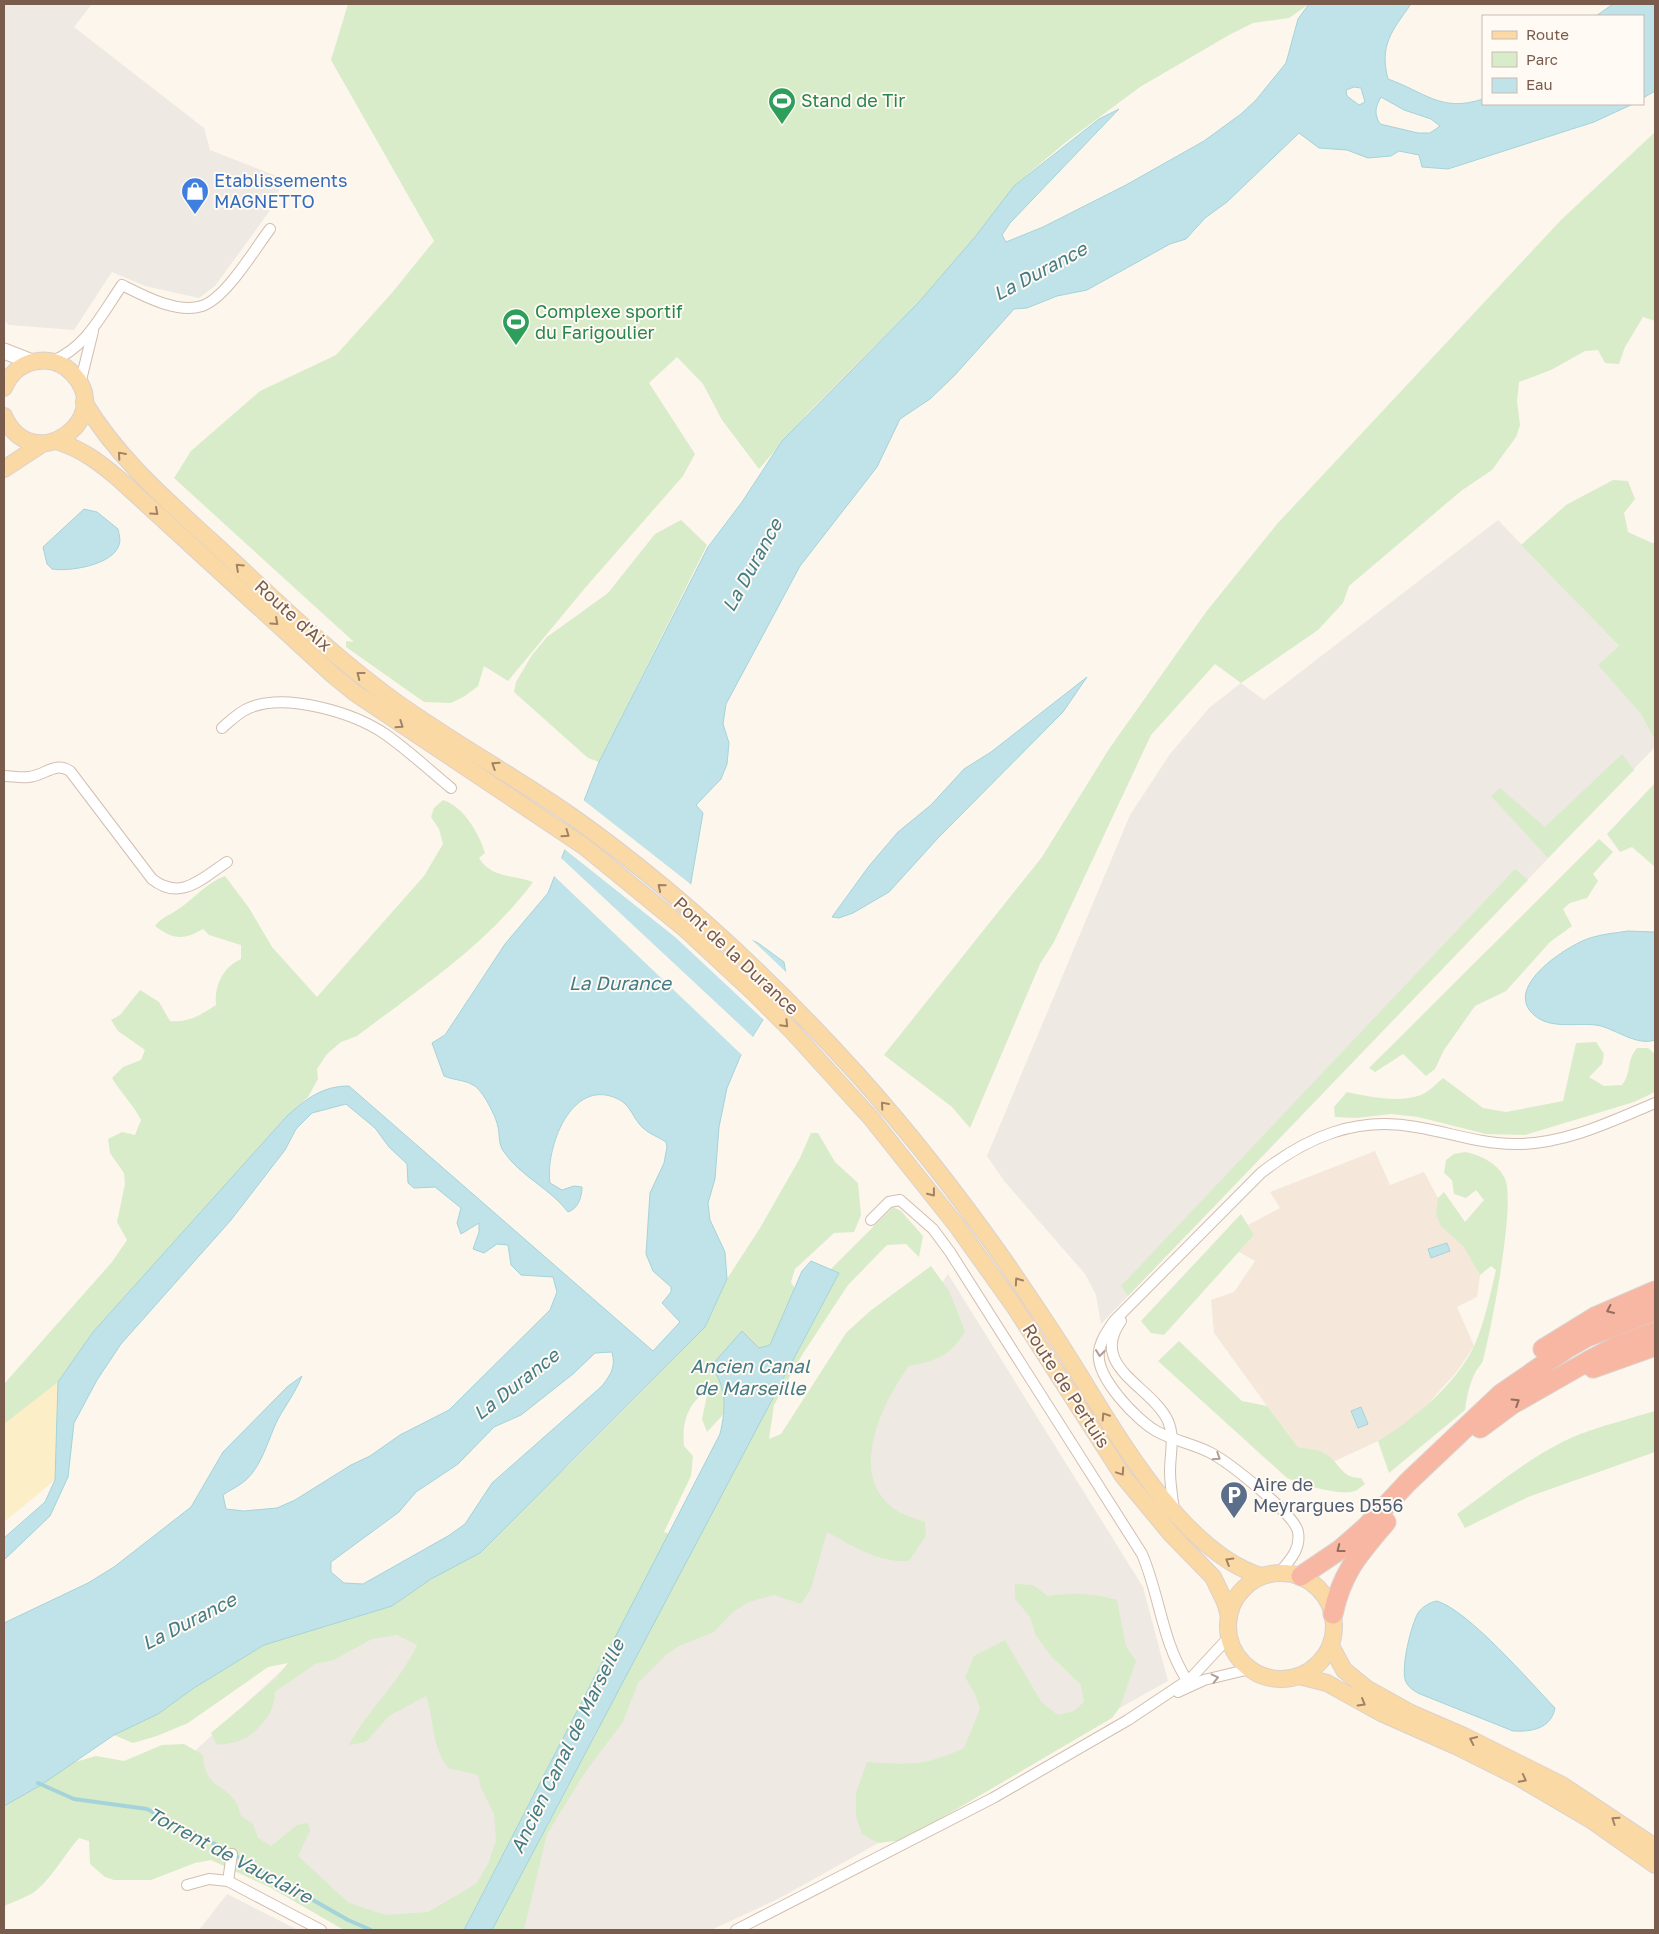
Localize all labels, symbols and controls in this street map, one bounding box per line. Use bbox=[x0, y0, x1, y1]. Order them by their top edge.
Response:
legend bbox=[1482, 15, 1644, 105]
text: Route bbox=[1526, 25, 1569, 43]
text: Parc bbox=[1526, 50, 1558, 68]
text: Eau bbox=[1526, 75, 1553, 93]
sports icon: Stand de Tir bbox=[767, 86, 797, 125]
place label: Stand de Tir bbox=[801, 89, 905, 111]
place label: Etablissements MAGNETTO bbox=[214, 169, 348, 212]
shop icon: Etablissements MAGNETTO bbox=[180, 176, 210, 215]
water label: La Durance bbox=[989, 235, 1092, 305]
place label: Complexe sportif du Farigoulier bbox=[535, 300, 683, 343]
sports icon: Complexe sportif du Farigoulier bbox=[501, 307, 531, 346]
one-way arrow bbox=[118, 451, 127, 460]
one-way arrow bbox=[150, 506, 159, 515]
water label: La Durance bbox=[717, 513, 787, 615]
one-way arrow bbox=[235, 563, 244, 572]
street label: Route d'Aix bbox=[251, 575, 337, 656]
one-way arrow bbox=[269, 616, 278, 625]
one-way arrow bbox=[357, 672, 366, 680]
one-way arrow bbox=[395, 718, 404, 728]
one-way arrow bbox=[491, 762, 500, 771]
one-way arrow bbox=[560, 828, 570, 837]
one-way arrow bbox=[658, 885, 667, 893]
street label: Pont de la Durance bbox=[669, 892, 804, 1019]
water label: La Durance bbox=[569, 971, 673, 994]
one-way arrow bbox=[779, 1018, 788, 1027]
one-way arrow bbox=[881, 1102, 890, 1111]
one-way arrow bbox=[926, 1187, 934, 1196]
one-way arrow bbox=[1015, 1277, 1024, 1287]
one-way arrow bbox=[1606, 1303, 1615, 1314]
street label: Route de Pertuis bbox=[1018, 1319, 1115, 1452]
water label: La Durance bbox=[468, 1342, 565, 1424]
one-way arrow bbox=[1095, 1350, 1106, 1358]
water label: Ancien Canal de Marseille bbox=[690, 1354, 811, 1399]
one-way arrow bbox=[1510, 1399, 1519, 1409]
one-way arrow bbox=[1102, 1412, 1111, 1421]
one-way arrow bbox=[1212, 1451, 1221, 1460]
one-way arrow bbox=[1115, 1467, 1124, 1476]
place label: Aire de Meyrargues D556 bbox=[1253, 1473, 1403, 1516]
parking icon: Aire de Meyrargues D556 bbox=[1219, 1480, 1249, 1519]
one-way arrow bbox=[1337, 1543, 1346, 1551]
one-way arrow bbox=[1225, 1558, 1234, 1568]
water label: La Durance bbox=[138, 1586, 241, 1654]
water label: Ancien Canal de Marseille bbox=[505, 1633, 629, 1857]
one-way arrow bbox=[1211, 1673, 1220, 1684]
one-way arrow bbox=[1356, 1696, 1365, 1706]
one-way arrow bbox=[1469, 1736, 1478, 1746]
one-way arrow bbox=[1517, 1773, 1526, 1783]
water label: Torrent de Vauclaire bbox=[144, 1802, 318, 1909]
one-way arrow bbox=[1611, 1817, 1620, 1826]

